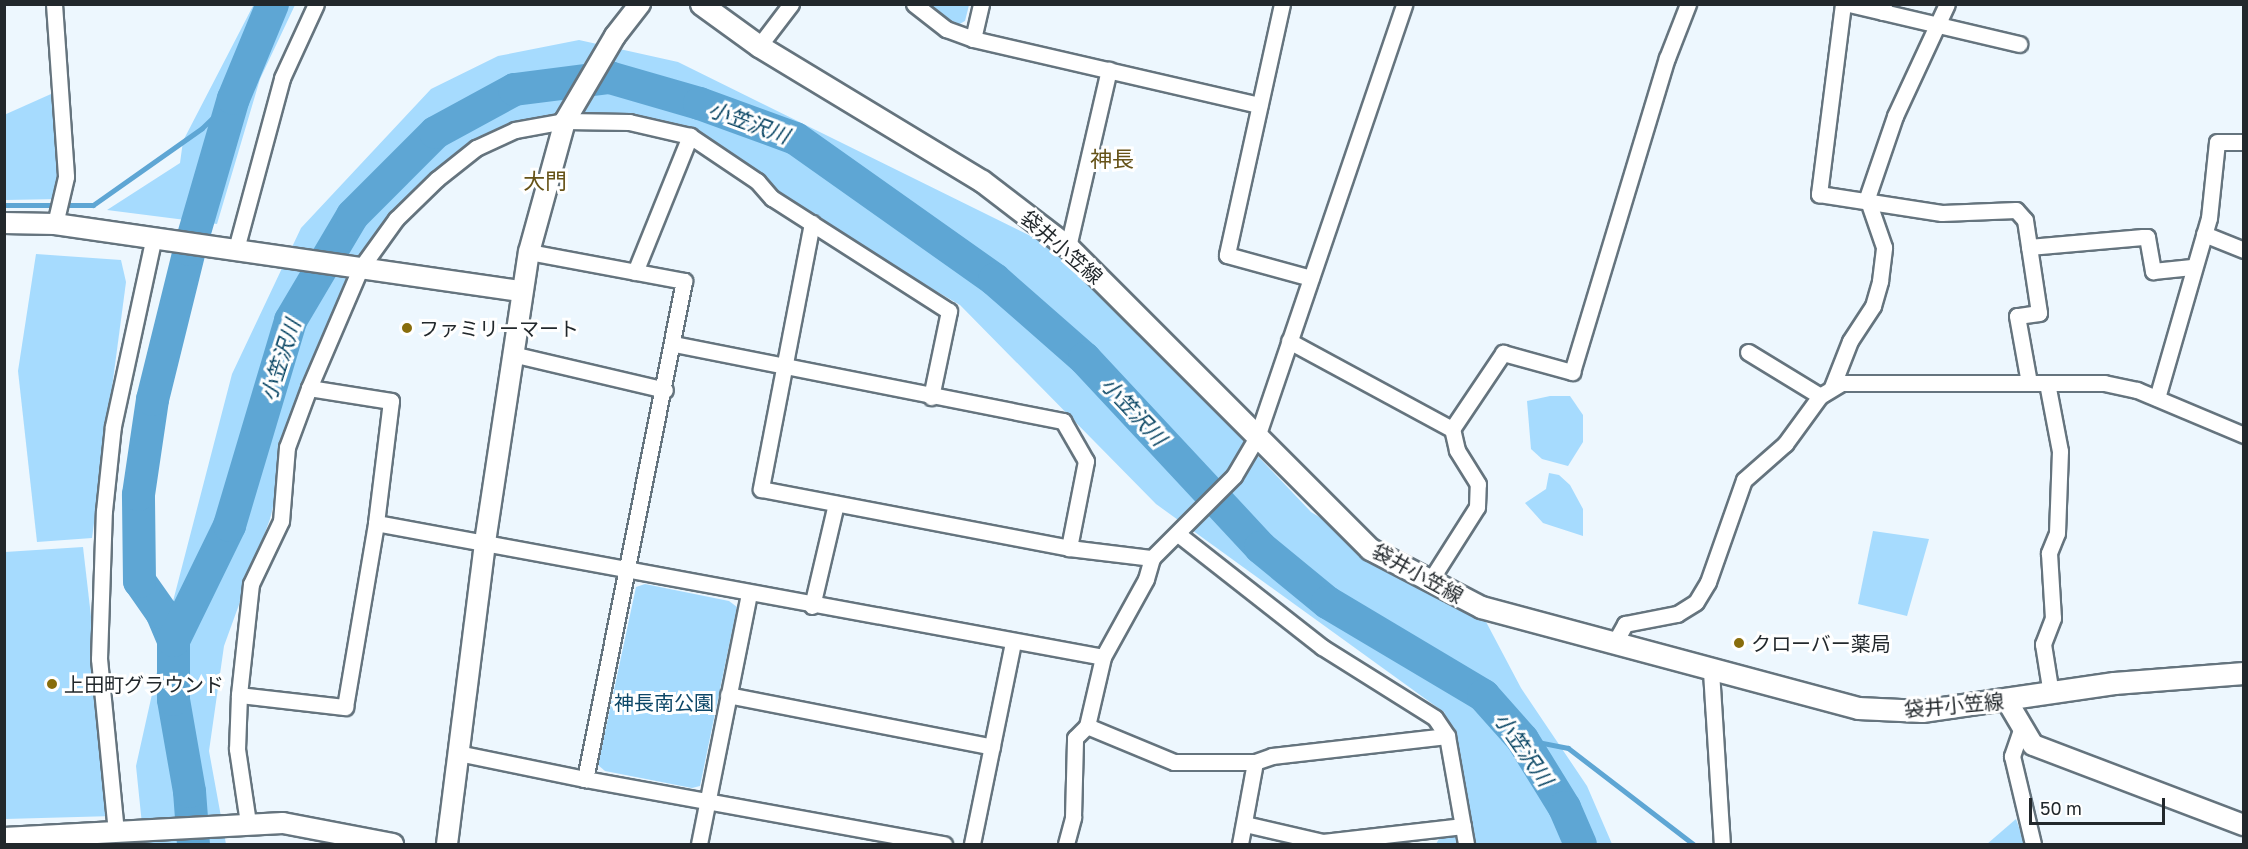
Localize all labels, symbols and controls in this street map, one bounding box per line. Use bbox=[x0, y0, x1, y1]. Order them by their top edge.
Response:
water label: 小笠沢川 bbox=[705, 96, 793, 148]
district label: 神長 bbox=[1090, 146, 1134, 172]
district label: 大門 bbox=[523, 168, 567, 194]
street label: 袋井小笠線 bbox=[1016, 205, 1108, 289]
water label: 小笠沢川 bbox=[255, 316, 305, 404]
place label: ファミリーマート bbox=[419, 316, 579, 340]
marker: ファミリーマート bbox=[400, 321, 414, 335]
water label: 小笠沢川 bbox=[1096, 372, 1172, 450]
street label: 袋井小笠線 bbox=[1368, 538, 1468, 608]
place label: クローバー薬局 bbox=[1751, 631, 1891, 655]
marker: クローバー薬局 bbox=[1732, 636, 1746, 650]
place label: 上田町グラウンド bbox=[64, 672, 224, 696]
marker: 上田町グラウンド bbox=[45, 677, 59, 691]
street label: 袋井小笠線 bbox=[1903, 689, 2005, 721]
park label: 神長南公園 bbox=[614, 690, 714, 714]
water label: 小笠沢川 bbox=[1490, 707, 1558, 791]
scale bar bbox=[2032, 786, 2168, 824]
text: 50 m bbox=[2040, 797, 2082, 819]

